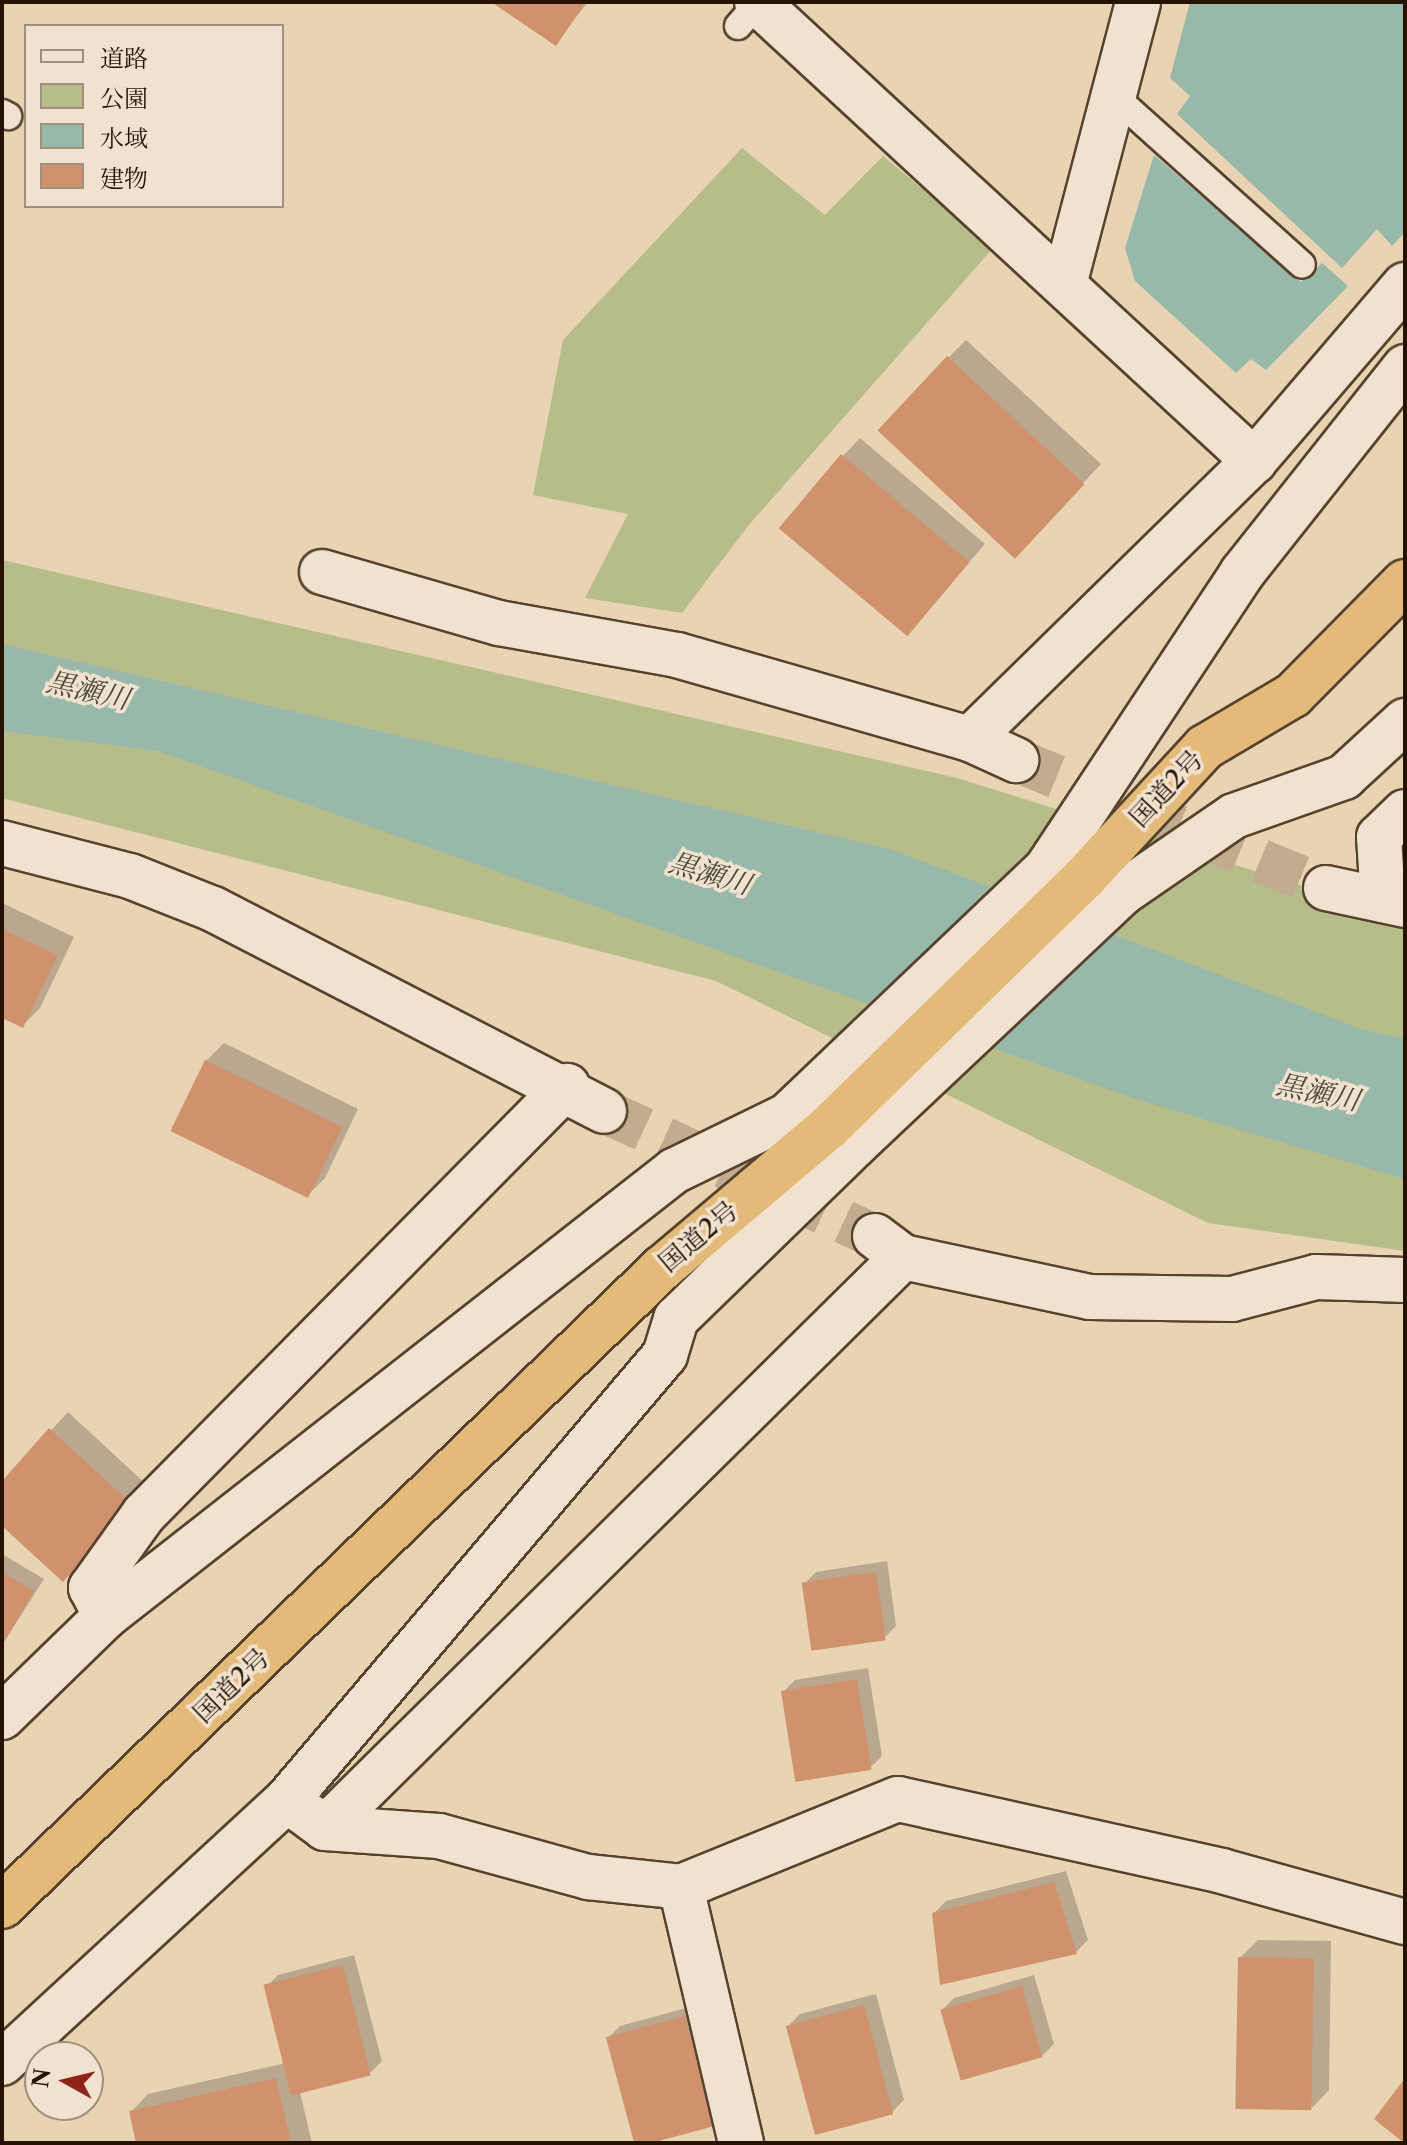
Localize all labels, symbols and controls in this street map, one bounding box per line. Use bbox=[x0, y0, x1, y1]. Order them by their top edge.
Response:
legend bbox=[24, 24, 284, 208]
text: 道路 bbox=[100, 44, 148, 73]
text: 公園 bbox=[100, 84, 148, 113]
text: 水域 bbox=[100, 124, 148, 153]
text: 建物 bbox=[100, 164, 148, 193]
water label: 黒瀬川 bbox=[43, 664, 133, 716]
street label: 国道2号 bbox=[1124, 744, 1210, 834]
water label: 黒瀬川 bbox=[665, 845, 755, 901]
water label: 黒瀬川 bbox=[1273, 1067, 1363, 1117]
street label: 国道2号 bbox=[653, 1195, 745, 1279]
street label: 国道2号 bbox=[188, 1642, 276, 1730]
north arrow bbox=[24, 2041, 104, 2121]
text: N bbox=[27, 2067, 56, 2089]

